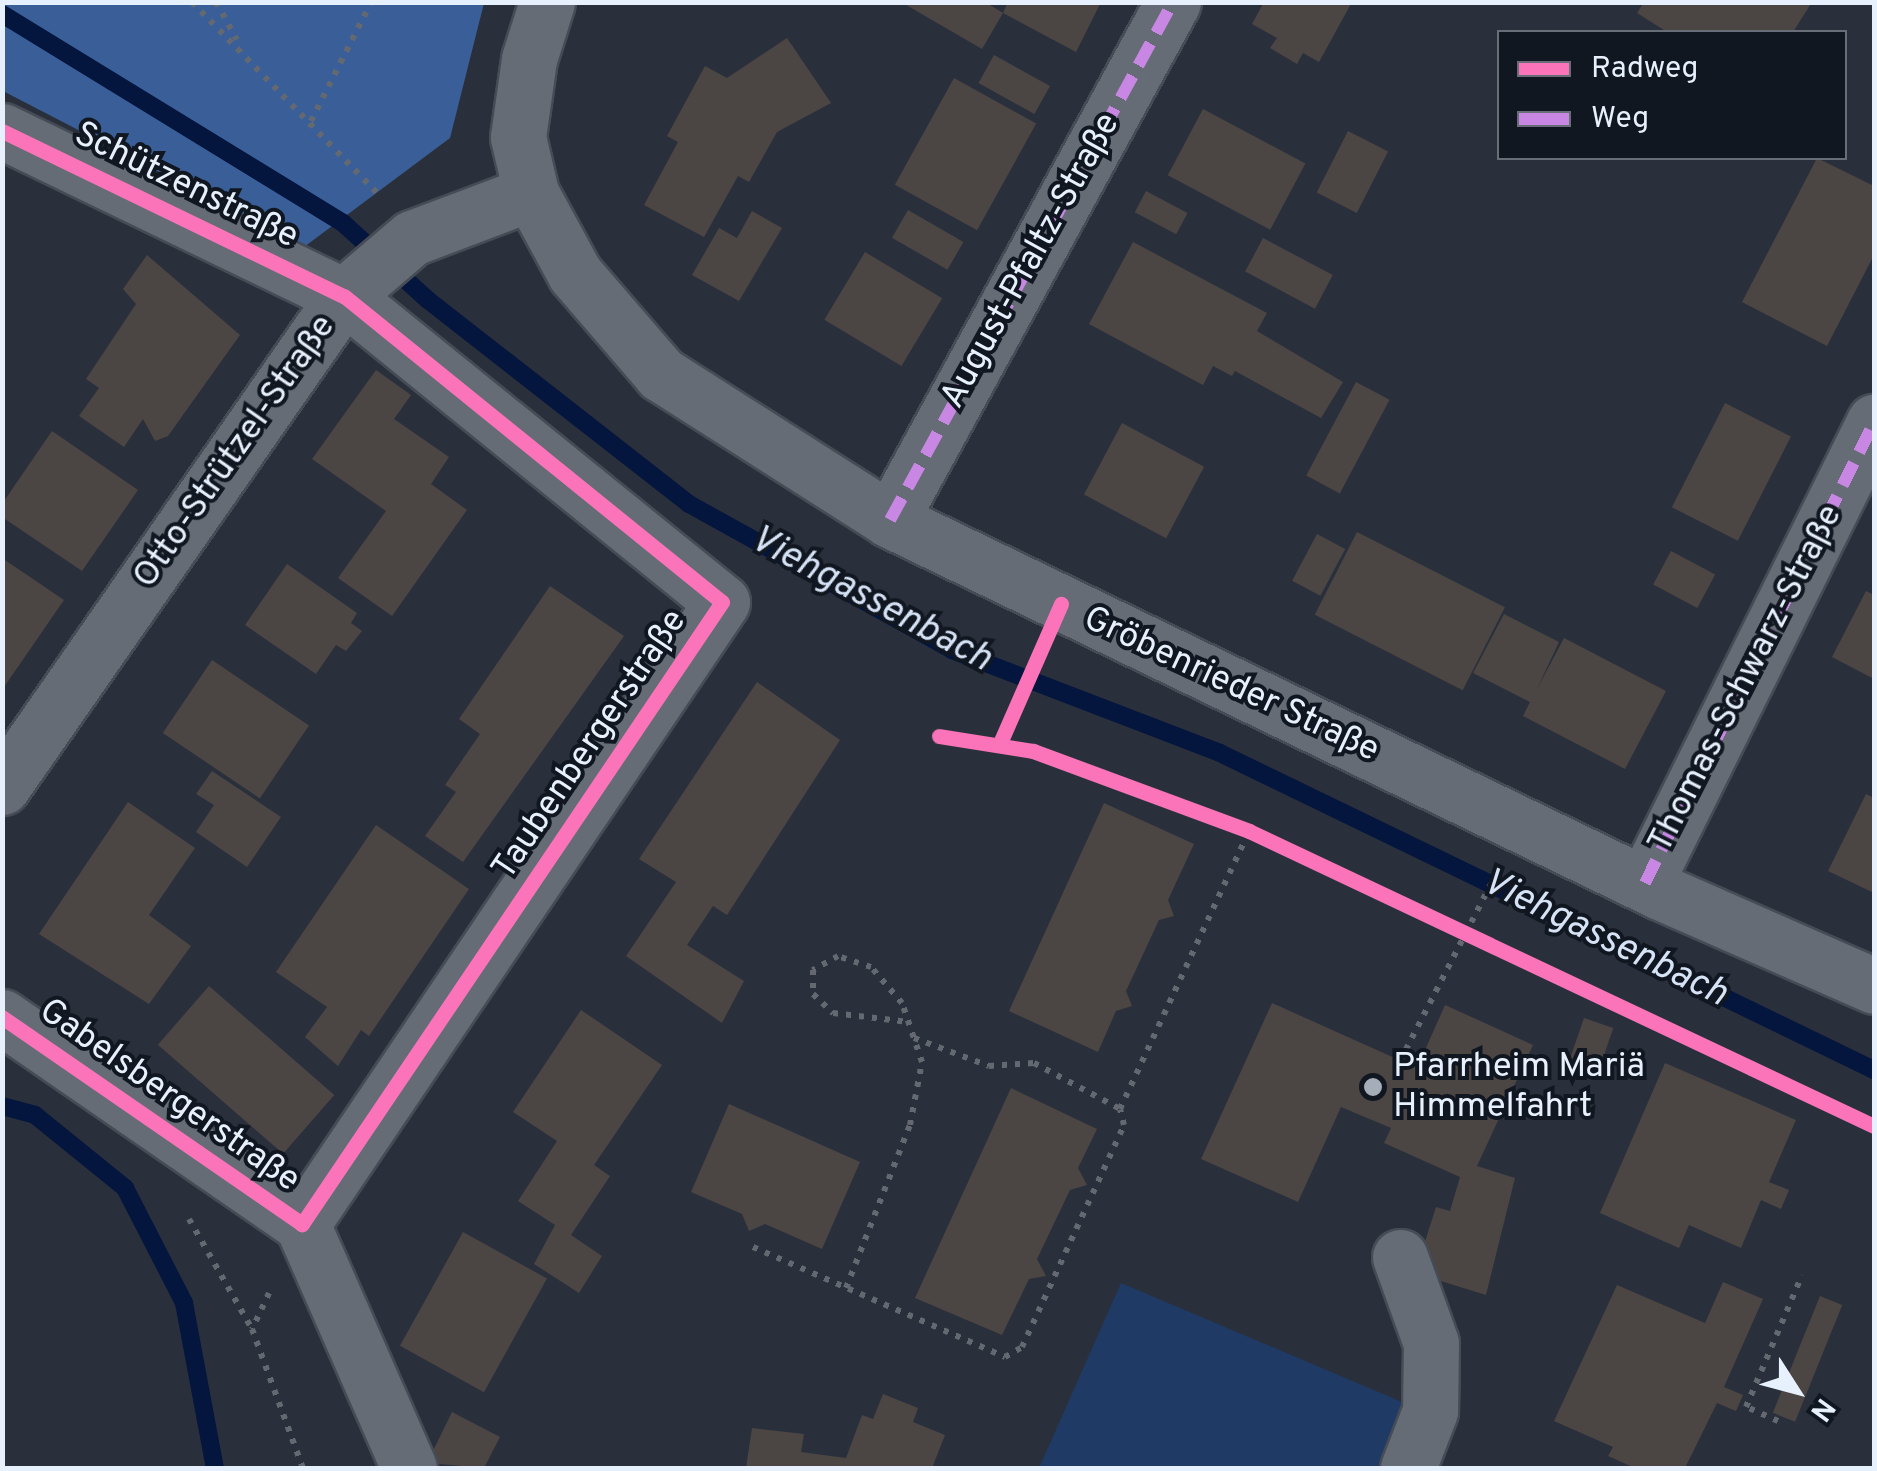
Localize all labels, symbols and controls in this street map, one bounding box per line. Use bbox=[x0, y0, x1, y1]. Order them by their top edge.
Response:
legend bbox=[1497, 30, 1847, 160]
text: Radweg bbox=[1591, 51, 1698, 88]
text: Weg bbox=[1591, 101, 1649, 138]
street label: August-Pfaltz-Straße bbox=[932, 106, 1130, 416]
street label: Schützenstraße bbox=[67, 114, 305, 258]
street label: Otto-Strützel-Straße bbox=[125, 307, 345, 597]
street label: Thomas-Schwarz-Straße bbox=[1640, 498, 1852, 860]
water label: Viehgassenbach bbox=[741, 517, 999, 683]
street label: Gröbenrieder Straße bbox=[1077, 598, 1385, 772]
street label: Taubenbergerstraße bbox=[484, 602, 696, 888]
water label: Viehgassenbach bbox=[1474, 860, 1734, 1018]
street label: Gabelsbergerstraße bbox=[31, 990, 307, 1202]
place label: Pfarrheim Mariä Himmelfahrt bbox=[1393, 1046, 1645, 1128]
marker: Pfarrheim Mariä Himmelfahrt bbox=[1362, 1076, 1384, 1098]
north arrow bbox=[1747, 1341, 1847, 1441]
text: N bbox=[1801, 1390, 1842, 1427]

